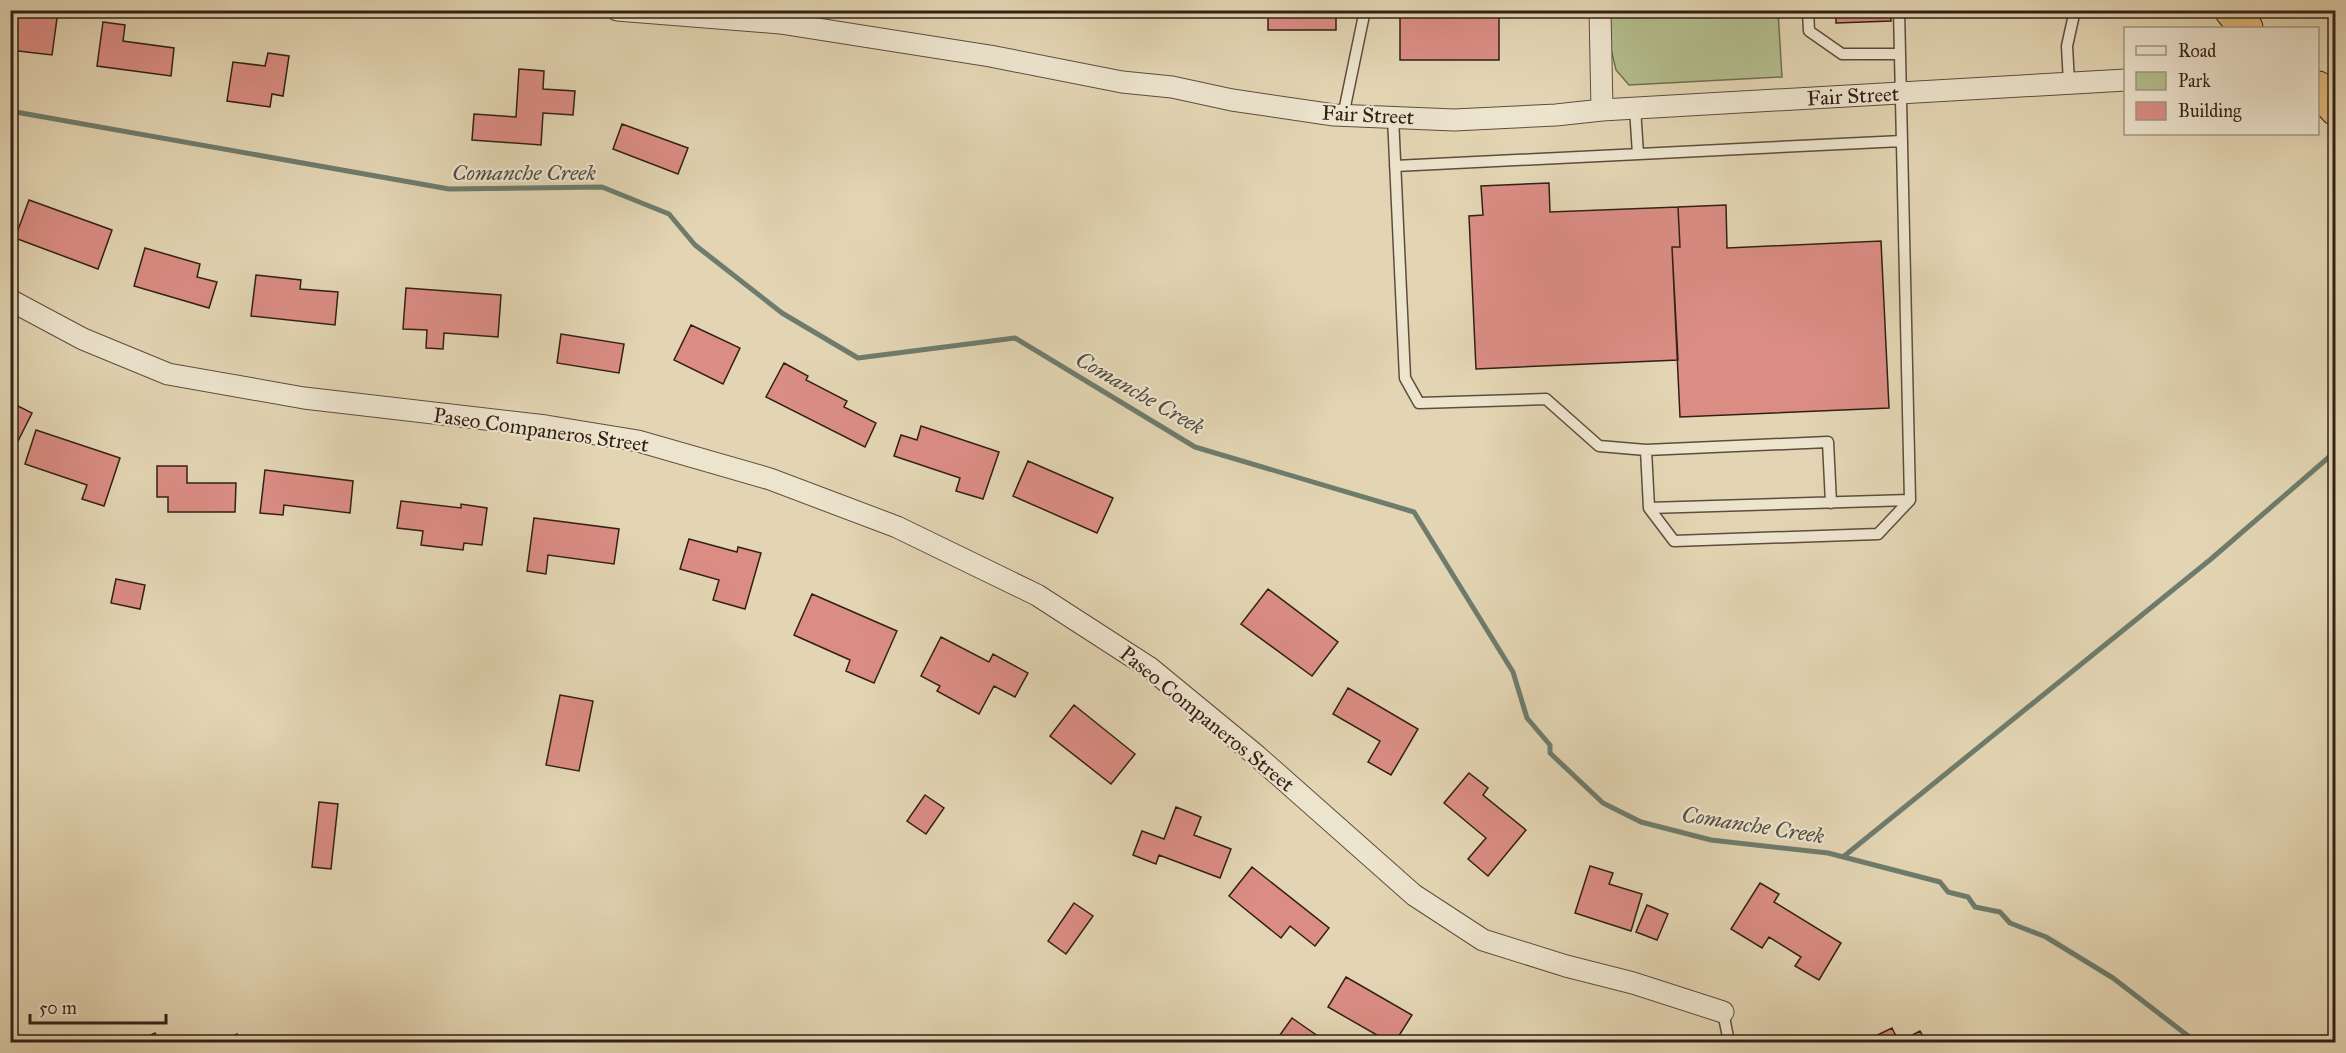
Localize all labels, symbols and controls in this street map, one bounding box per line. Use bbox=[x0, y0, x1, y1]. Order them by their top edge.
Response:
legend bbox=[2124, 27, 2319, 135]
text: Road bbox=[2178, 40, 2216, 62]
text: Park bbox=[2178, 70, 2211, 92]
street label: Fair Street bbox=[1806, 81, 1900, 111]
street label: Fair Street bbox=[1321, 100, 1415, 130]
text: Building bbox=[2178, 100, 2242, 123]
water label: Comanche Creek bbox=[452, 159, 596, 186]
water label: Comanche Creek bbox=[1071, 345, 1209, 441]
street label: Paseo Companeros Street bbox=[432, 402, 651, 458]
street label: Paseo Companeros Street bbox=[1114, 641, 1300, 798]
water label: Comanche Creek bbox=[1680, 800, 1826, 850]
scale bar bbox=[30, 987, 166, 1025]
text: 50 m bbox=[39, 997, 77, 1019]

